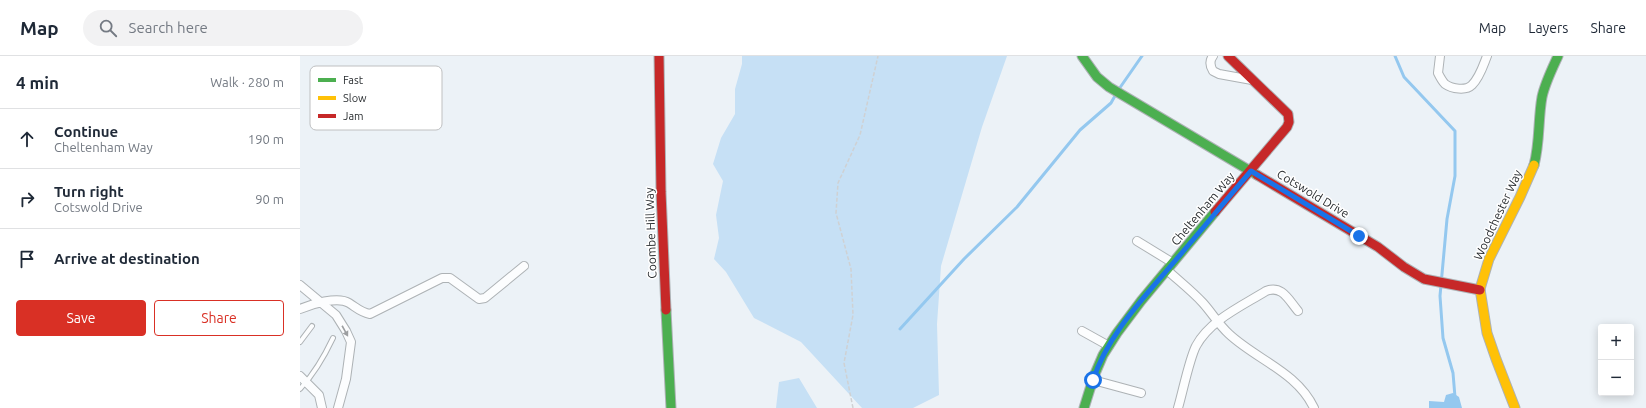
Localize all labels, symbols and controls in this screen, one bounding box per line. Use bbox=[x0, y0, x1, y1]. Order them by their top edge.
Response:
search box bbox=[83, 10, 363, 46]
text: Map bbox=[20, 17, 59, 39]
icon: search bbox=[97, 17, 119, 39]
text: Search here bbox=[129, 19, 208, 36]
text: Map bbox=[1479, 20, 1506, 36]
text: Layers bbox=[1528, 20, 1568, 36]
text: Share bbox=[1590, 20, 1626, 36]
legend bbox=[310, 66, 442, 130]
text: 4 min bbox=[16, 73, 59, 92]
text: Fast bbox=[343, 74, 364, 86]
text: Walk · 280 m bbox=[210, 75, 284, 89]
text: Slow bbox=[343, 92, 367, 104]
text: Jam bbox=[343, 110, 364, 122]
text: Continue bbox=[54, 123, 118, 140]
icon: ahead bbox=[16, 128, 38, 150]
text: 190 m bbox=[248, 132, 284, 146]
text: Cheltenham Way bbox=[54, 140, 153, 154]
street label: Cotswold Drive bbox=[1275, 167, 1352, 220]
street label: Woodchester Way bbox=[1471, 168, 1524, 262]
street label: Cheltenham Way bbox=[1168, 169, 1237, 248]
text: Turn right bbox=[54, 183, 124, 200]
street label: Coombe Hill Way bbox=[642, 187, 659, 279]
icon: right bbox=[16, 188, 38, 210]
text: 90 m bbox=[255, 192, 284, 206]
text: Cotswold Drive bbox=[54, 200, 143, 214]
route end bbox=[1350, 227, 1368, 245]
icon: arrive bbox=[16, 248, 38, 270]
text: Arrive at destination bbox=[54, 250, 200, 267]
button: Save bbox=[16, 300, 146, 336]
button: Share bbox=[154, 300, 284, 336]
map controls bbox=[1598, 324, 1634, 396]
button: + bbox=[1598, 324, 1634, 360]
one-way arrow bbox=[342, 325, 349, 336]
button: − bbox=[1598, 360, 1634, 396]
route start bbox=[1084, 371, 1102, 389]

